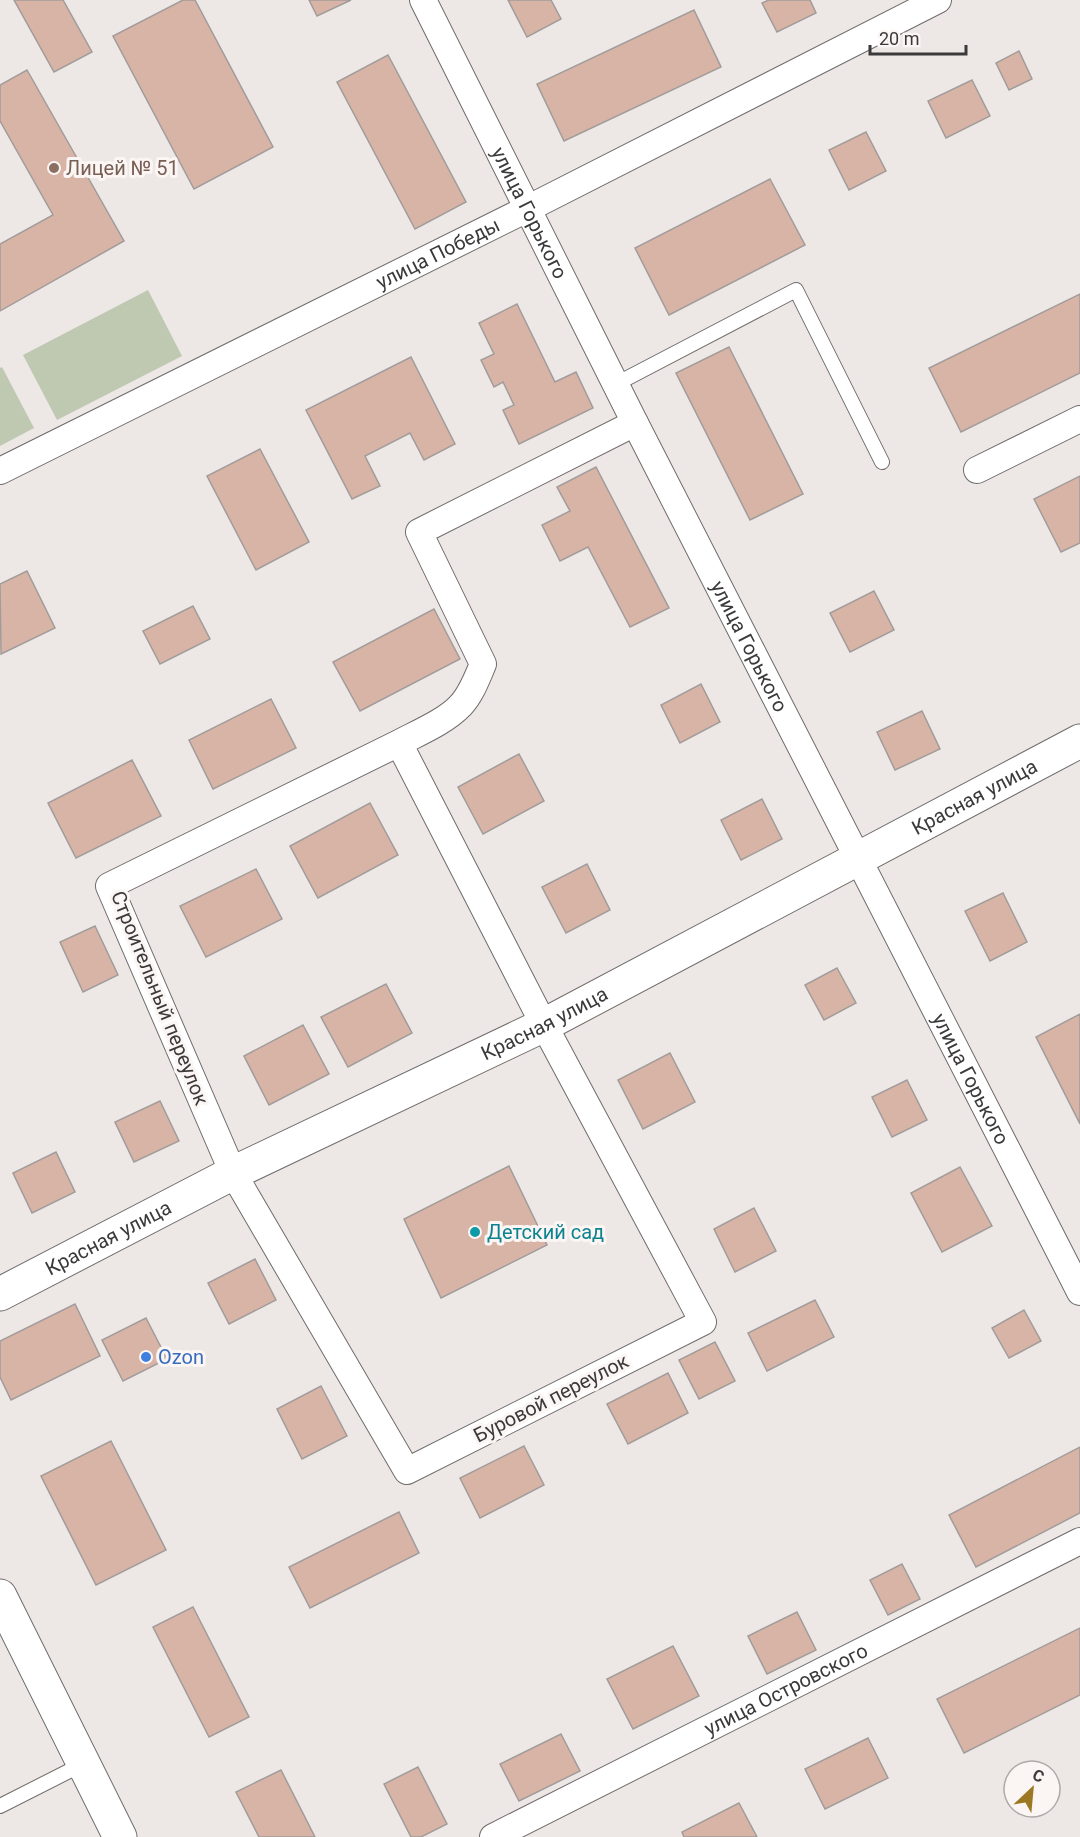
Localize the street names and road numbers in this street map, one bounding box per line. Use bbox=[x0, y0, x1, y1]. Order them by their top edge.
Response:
street label: улица Горького bbox=[487, 143, 573, 283]
street label: улица Победы bbox=[372, 213, 504, 294]
street label: улица Горького bbox=[706, 577, 793, 716]
street label: Красная улица bbox=[908, 754, 1041, 840]
street label: Строительный переулок bbox=[106, 887, 214, 1109]
street label: Красная улица bbox=[477, 981, 612, 1065]
street label: улица Горького bbox=[927, 1009, 1014, 1149]
street label: Красная улица bbox=[41, 1195, 175, 1280]
street label: Буровой переулок bbox=[469, 1348, 633, 1447]
street label: улица Островского bbox=[700, 1638, 872, 1741]

